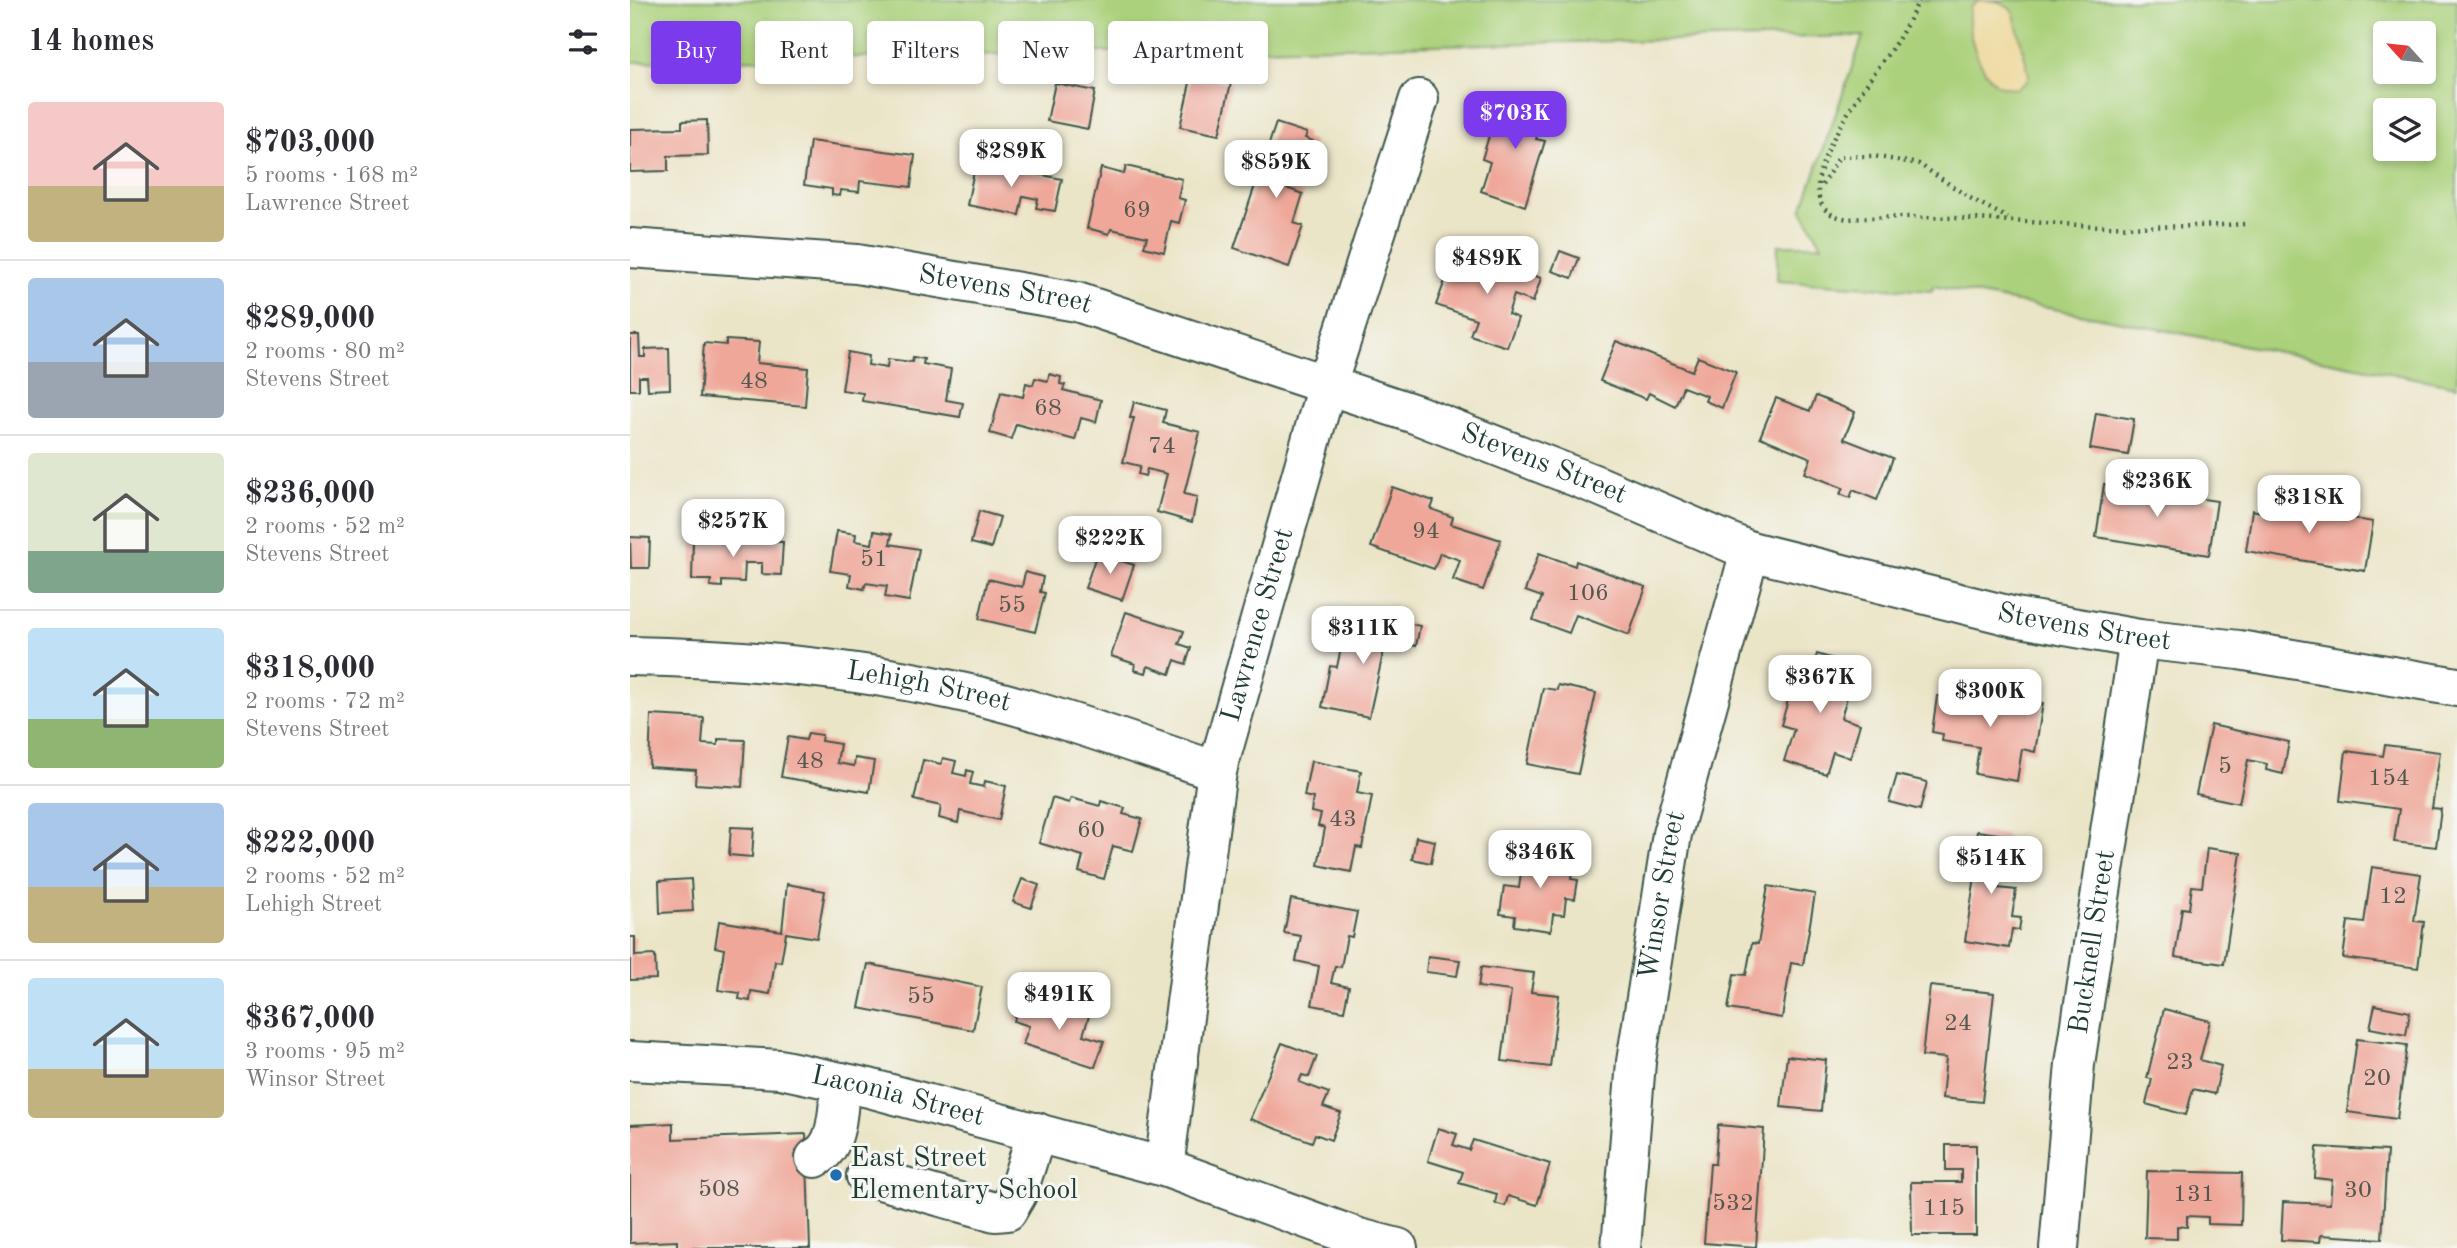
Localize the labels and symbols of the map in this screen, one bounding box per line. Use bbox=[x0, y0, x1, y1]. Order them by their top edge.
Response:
north arrow bbox=[2373, 21, 2436, 84]
pin: $703K bbox=[1466, 92, 1564, 151]
pin: $289K bbox=[962, 130, 1060, 189]
pin: $859K bbox=[1227, 140, 1325, 200]
house number: 69 bbox=[1123, 199, 1151, 223]
pin: $489K bbox=[1438, 236, 1536, 296]
street label: Stevens Street bbox=[916, 261, 1096, 320]
house number: 48 bbox=[740, 370, 768, 394]
house number: 68 bbox=[1034, 397, 1062, 421]
street label: Stevens Street bbox=[1457, 419, 1631, 510]
house number: 74 bbox=[1148, 435, 1176, 459]
pin: $236K bbox=[2108, 460, 2206, 519]
pin: $318K bbox=[2260, 476, 2358, 535]
pin: $257K bbox=[684, 500, 782, 559]
pin: $222K bbox=[1061, 516, 1159, 576]
house number: 94 bbox=[1412, 520, 1440, 544]
street label: Lawrence Street bbox=[1218, 525, 1299, 726]
house number: 51 bbox=[860, 548, 888, 572]
house number: 106 bbox=[1567, 582, 1609, 606]
house number: 55 bbox=[998, 594, 1026, 618]
street label: Stevens Street bbox=[1994, 599, 2172, 656]
pin: $311K bbox=[1314, 606, 1412, 666]
pin: $367K bbox=[1771, 656, 1869, 715]
street label: Lehigh Street bbox=[845, 658, 1014, 718]
pin: $300K bbox=[1941, 670, 2039, 729]
house number: 48 bbox=[796, 750, 824, 774]
house number: 5 bbox=[2218, 755, 2232, 779]
house number: 154 bbox=[2368, 767, 2410, 791]
house number: 43 bbox=[1329, 808, 1357, 832]
street label: Winsor Street bbox=[1635, 808, 1692, 982]
house number: 60 bbox=[1077, 819, 1105, 843]
pin: $346K bbox=[1491, 830, 1589, 890]
pin: $514K bbox=[1942, 836, 2040, 896]
street label: Bucknell Street bbox=[2066, 848, 2121, 1036]
house number: 12 bbox=[2379, 885, 2407, 909]
pin: $491K bbox=[1010, 972, 1108, 1032]
house number: 55 bbox=[907, 985, 935, 1009]
house number: 24 bbox=[1944, 1012, 1972, 1036]
house number: 23 bbox=[2166, 1051, 2194, 1075]
street label: Laconia Street bbox=[808, 1062, 987, 1132]
house number: 20 bbox=[2363, 1067, 2391, 1091]
place label: East Street Elementary School bbox=[850, 1145, 1078, 1205]
marker: East Street Elementary School bbox=[828, 1167, 844, 1183]
house number: 508 bbox=[698, 1178, 740, 1202]
house number: 30 bbox=[2344, 1179, 2372, 1203]
house number: 131 bbox=[2173, 1183, 2215, 1207]
house number: 532 bbox=[1712, 1192, 1754, 1216]
house number: 115 bbox=[1923, 1197, 1965, 1221]

